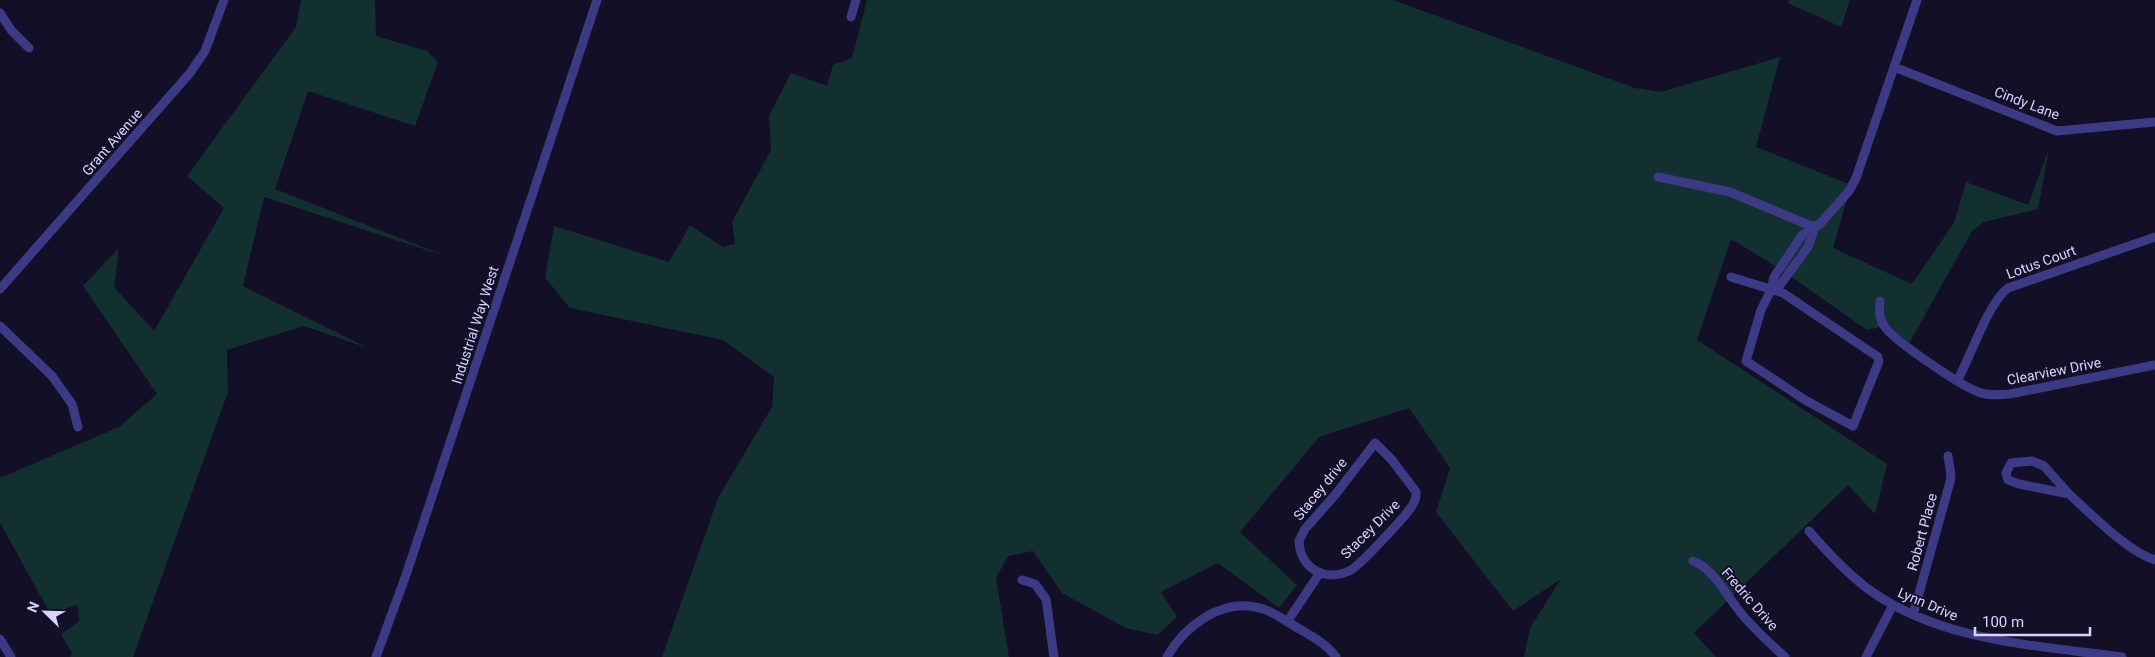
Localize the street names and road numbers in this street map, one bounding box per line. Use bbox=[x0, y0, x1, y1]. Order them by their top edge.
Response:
street label: Cindy Lane bbox=[1992, 83, 2062, 123]
street label: Grant Avenue bbox=[79, 105, 145, 179]
street label: Lotus Court bbox=[2004, 242, 2078, 282]
street label: Industrial Way West bbox=[448, 264, 502, 386]
street label: Clearview Drive bbox=[2006, 354, 2102, 388]
street label: Stacey drive bbox=[1290, 455, 1350, 523]
street label: Robert Place bbox=[1904, 491, 1940, 573]
street label: Stacey Drive bbox=[1337, 496, 1403, 562]
street label: Fredric Drive bbox=[1718, 564, 1782, 634]
street label: Lynn Drive bbox=[1896, 584, 1960, 624]

